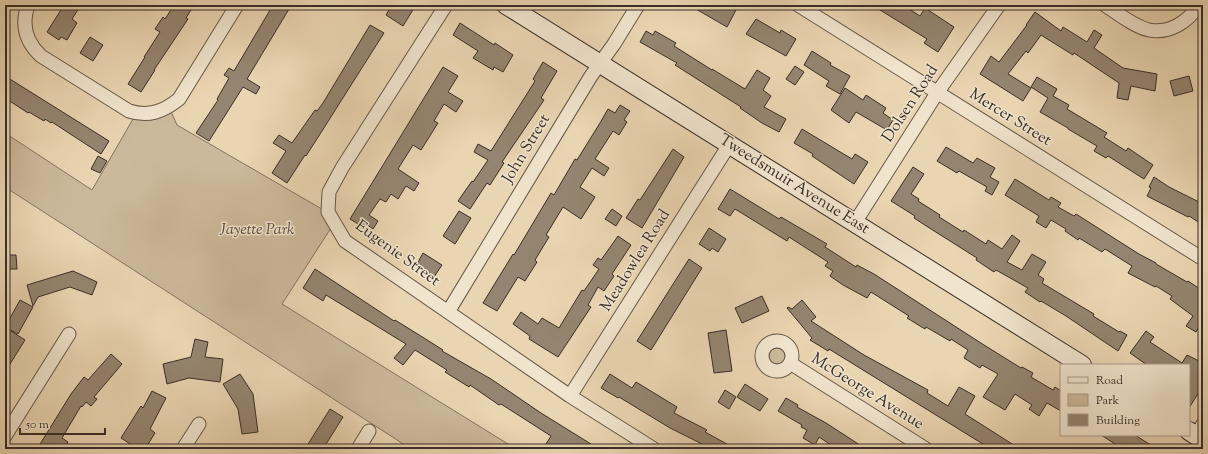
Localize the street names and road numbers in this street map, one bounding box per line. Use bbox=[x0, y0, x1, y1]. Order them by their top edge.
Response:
street label: Dolsen Road bbox=[877, 61, 945, 147]
street label: Mercer Street bbox=[964, 84, 1056, 153]
street label: John Street bbox=[497, 110, 557, 189]
street label: Tweedsmuir Avenue East bbox=[714, 129, 874, 241]
street label: Meadowlea Road bbox=[595, 205, 677, 317]
street label: Eugenie Street bbox=[350, 215, 445, 293]
street label: McGeorge Avenue bbox=[806, 348, 928, 436]

